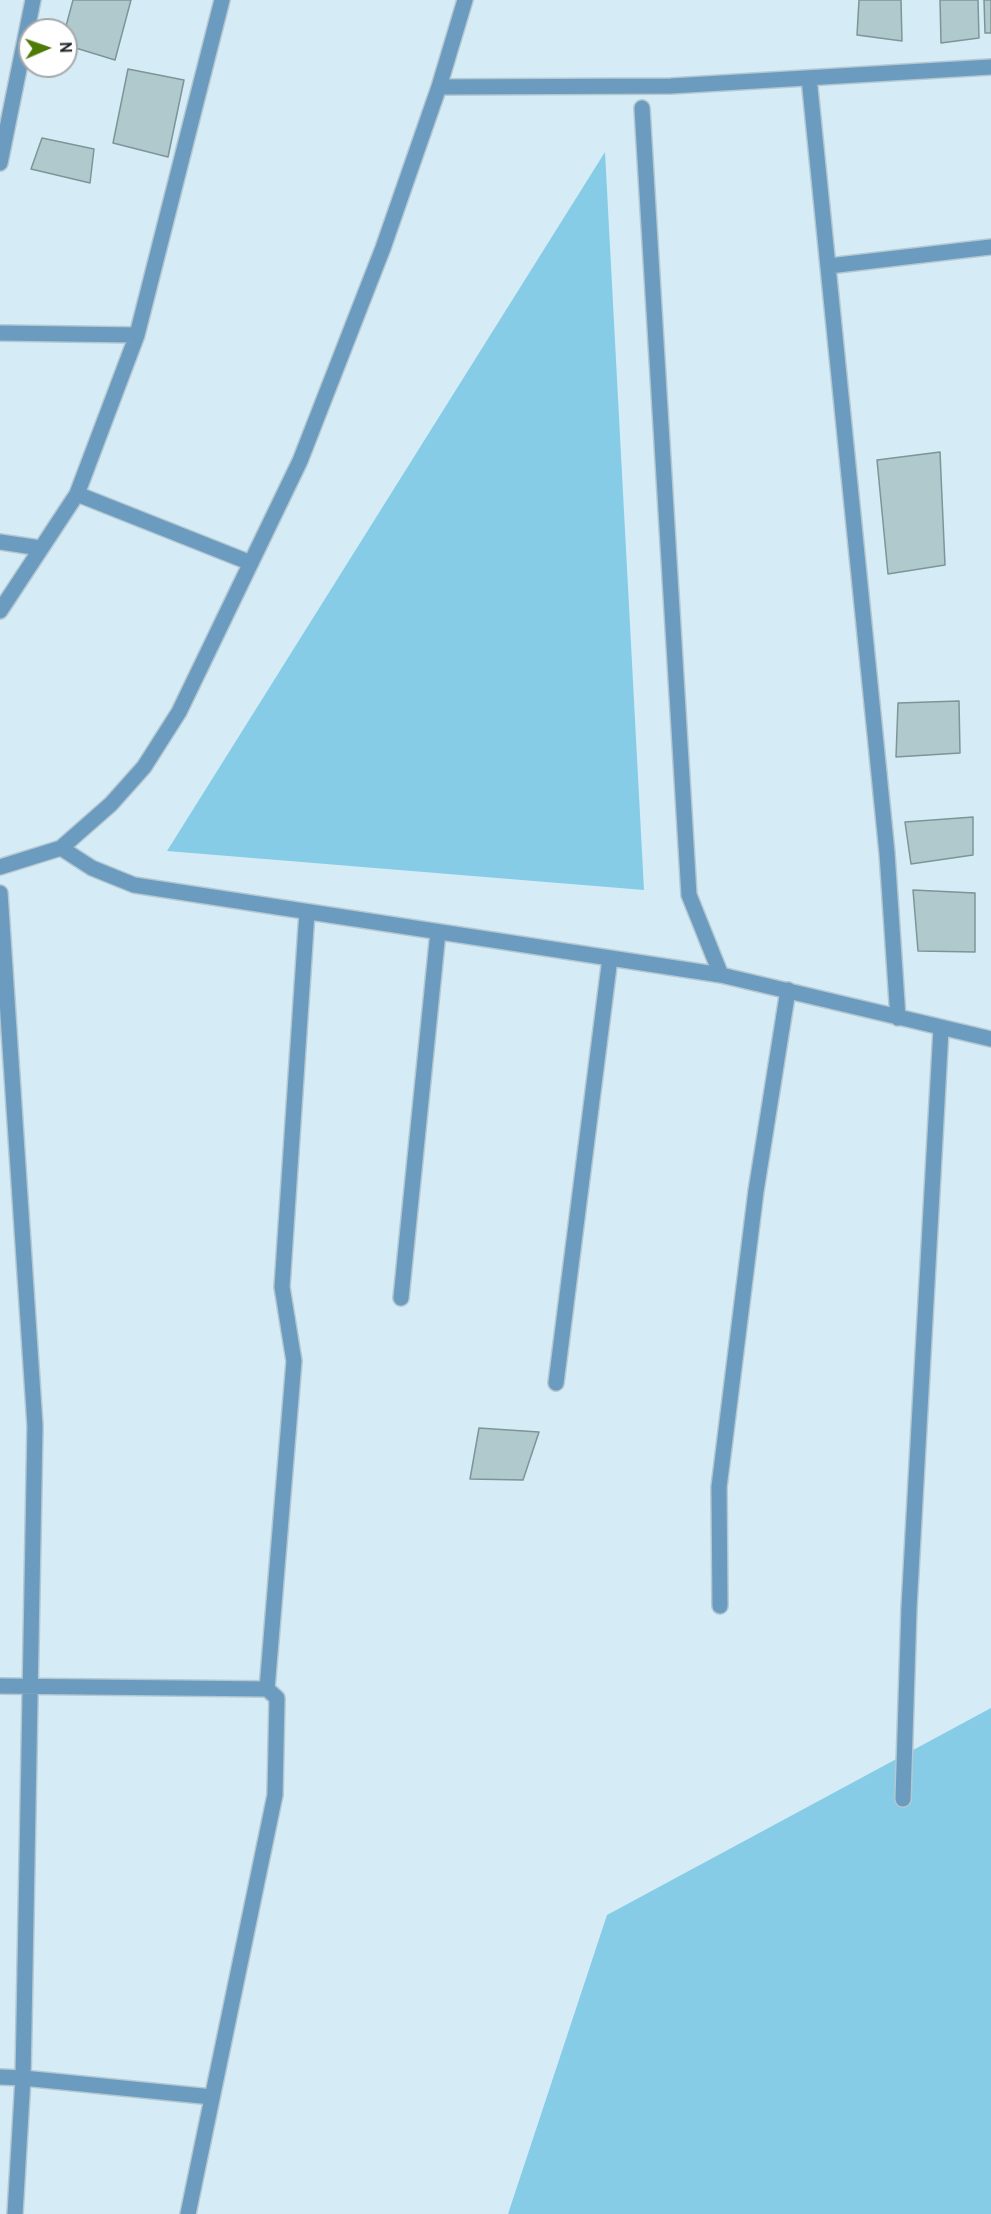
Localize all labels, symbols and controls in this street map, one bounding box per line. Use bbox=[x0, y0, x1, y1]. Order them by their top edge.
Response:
north arrow bbox=[18, 18, 78, 78]
text: N bbox=[54, 41, 74, 54]

